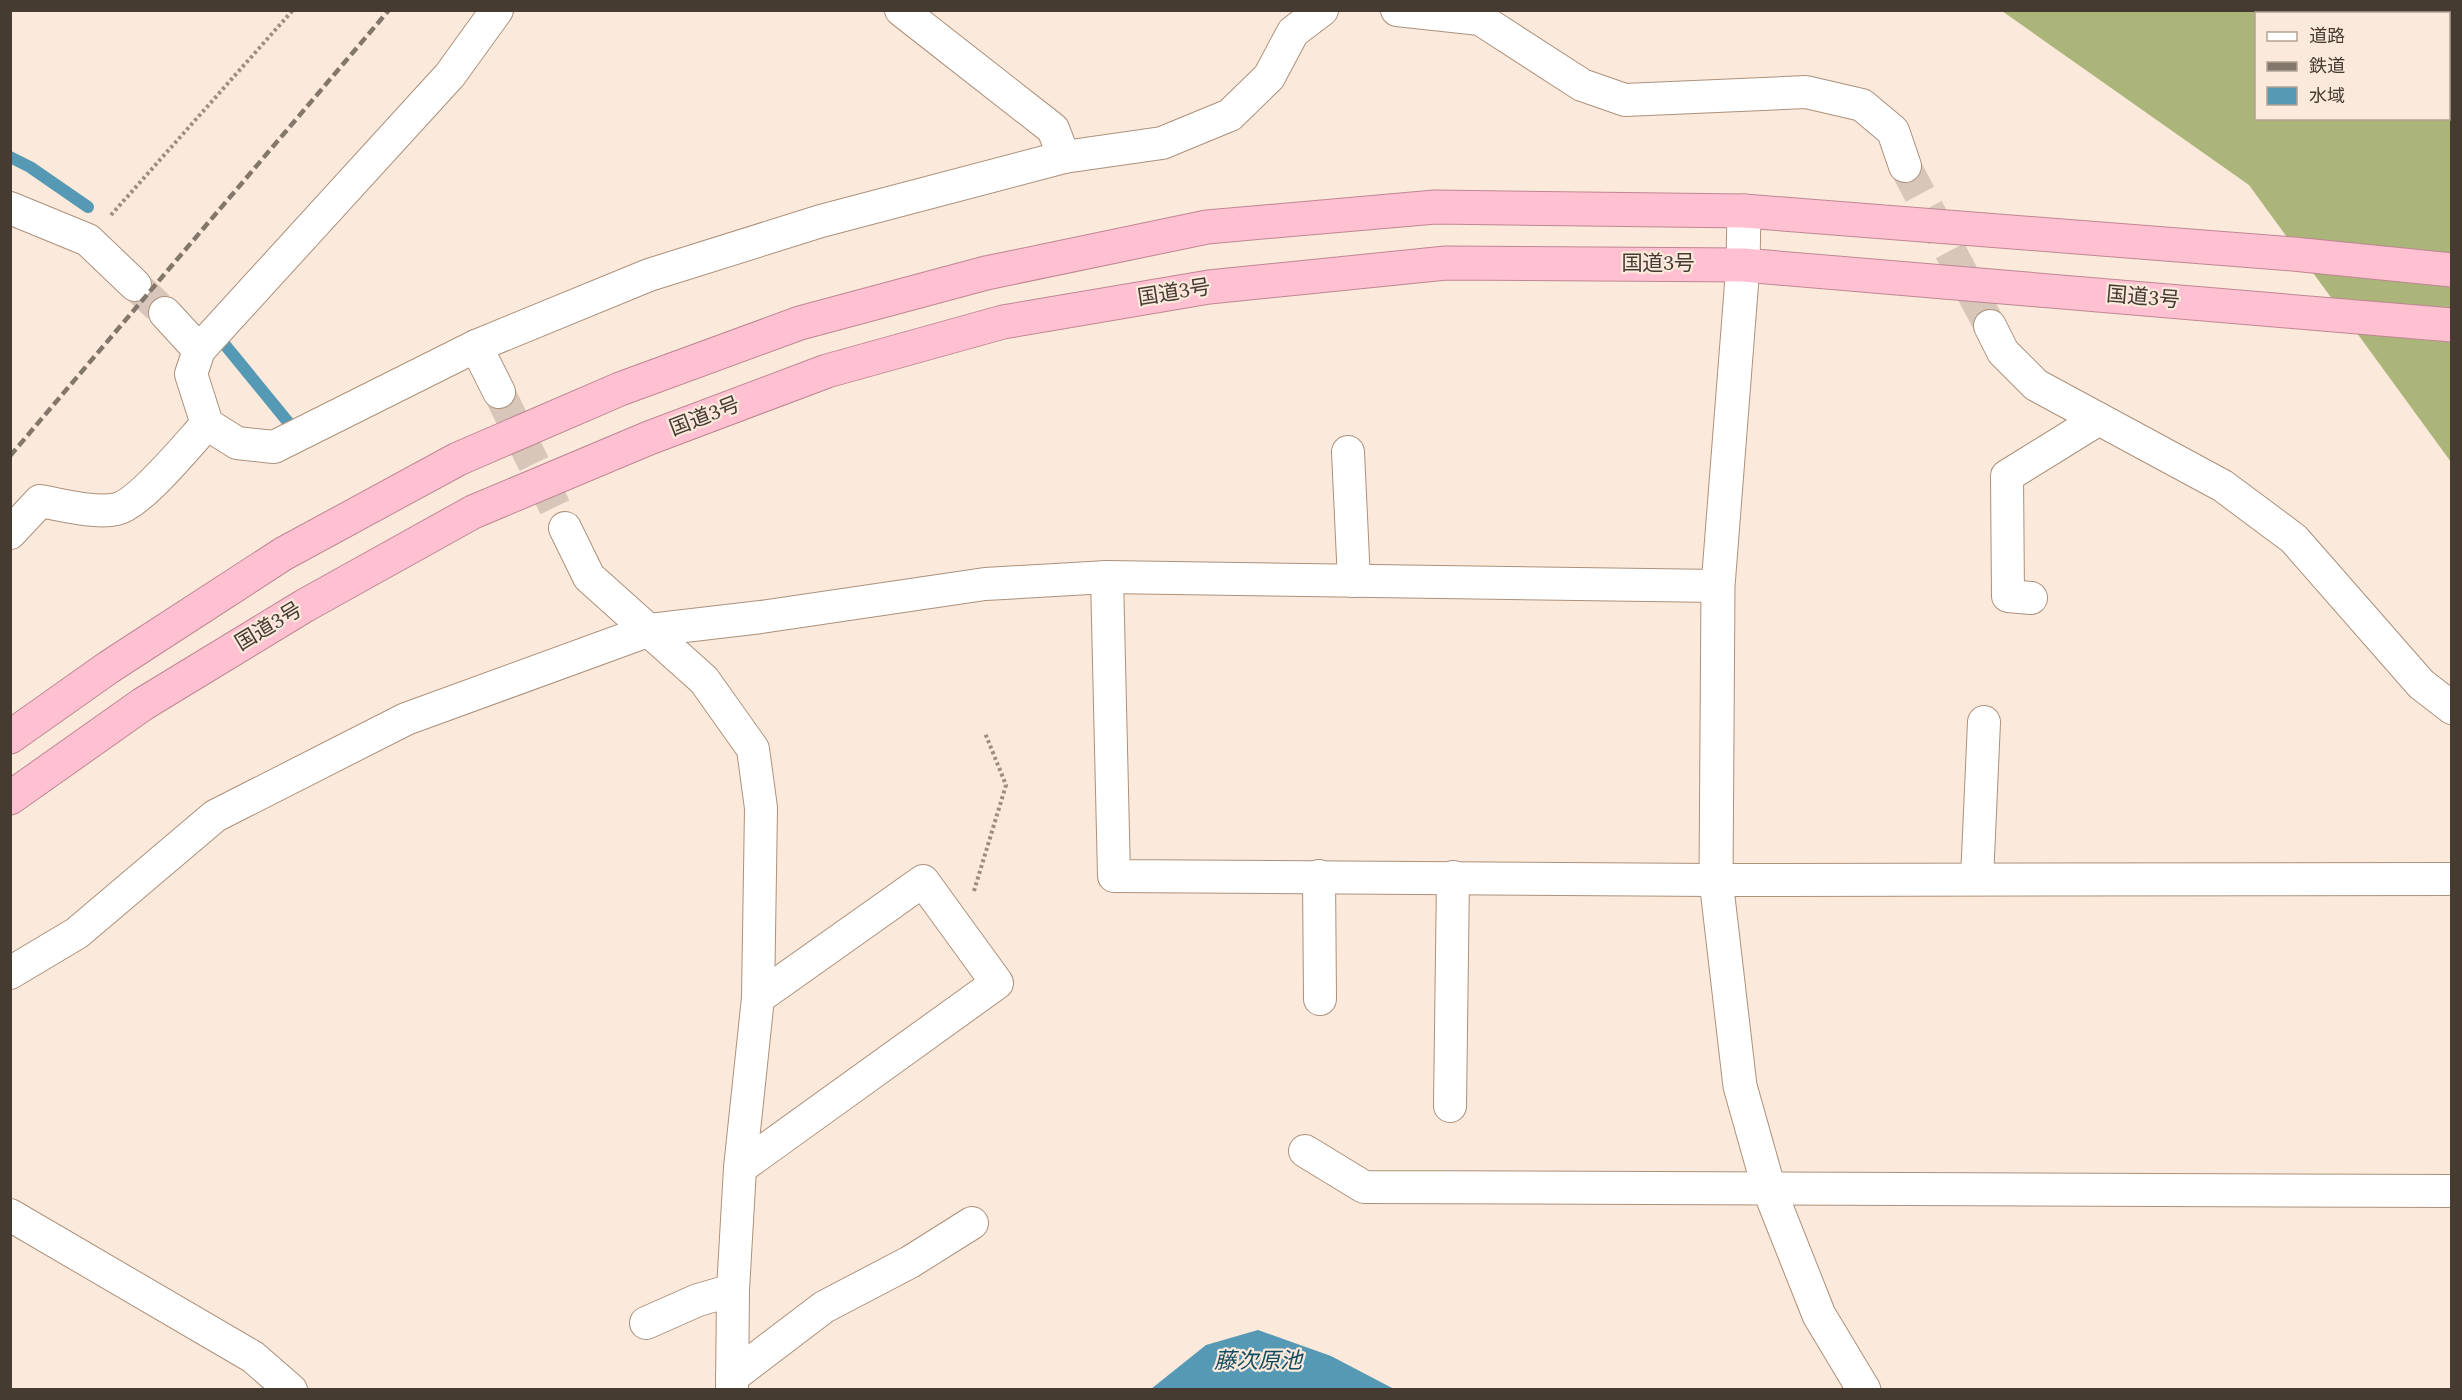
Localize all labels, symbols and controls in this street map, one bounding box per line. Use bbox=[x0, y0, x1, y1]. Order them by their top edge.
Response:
legend bbox=[2255, 12, 2450, 120]
text: 道路 bbox=[2309, 23, 2345, 50]
text: 鉄道 bbox=[2309, 53, 2345, 80]
text: 水域 bbox=[2309, 83, 2345, 110]
street label: 国道3号 bbox=[1621, 248, 1695, 280]
street label: 国道3号 bbox=[1135, 271, 1213, 315]
street label: 国道3号 bbox=[2105, 279, 2181, 317]
street label: 国道3号 bbox=[665, 389, 745, 445]
street label: 国道3号 bbox=[229, 594, 309, 660]
water label: 藤次原池 bbox=[1214, 1345, 1304, 1378]

